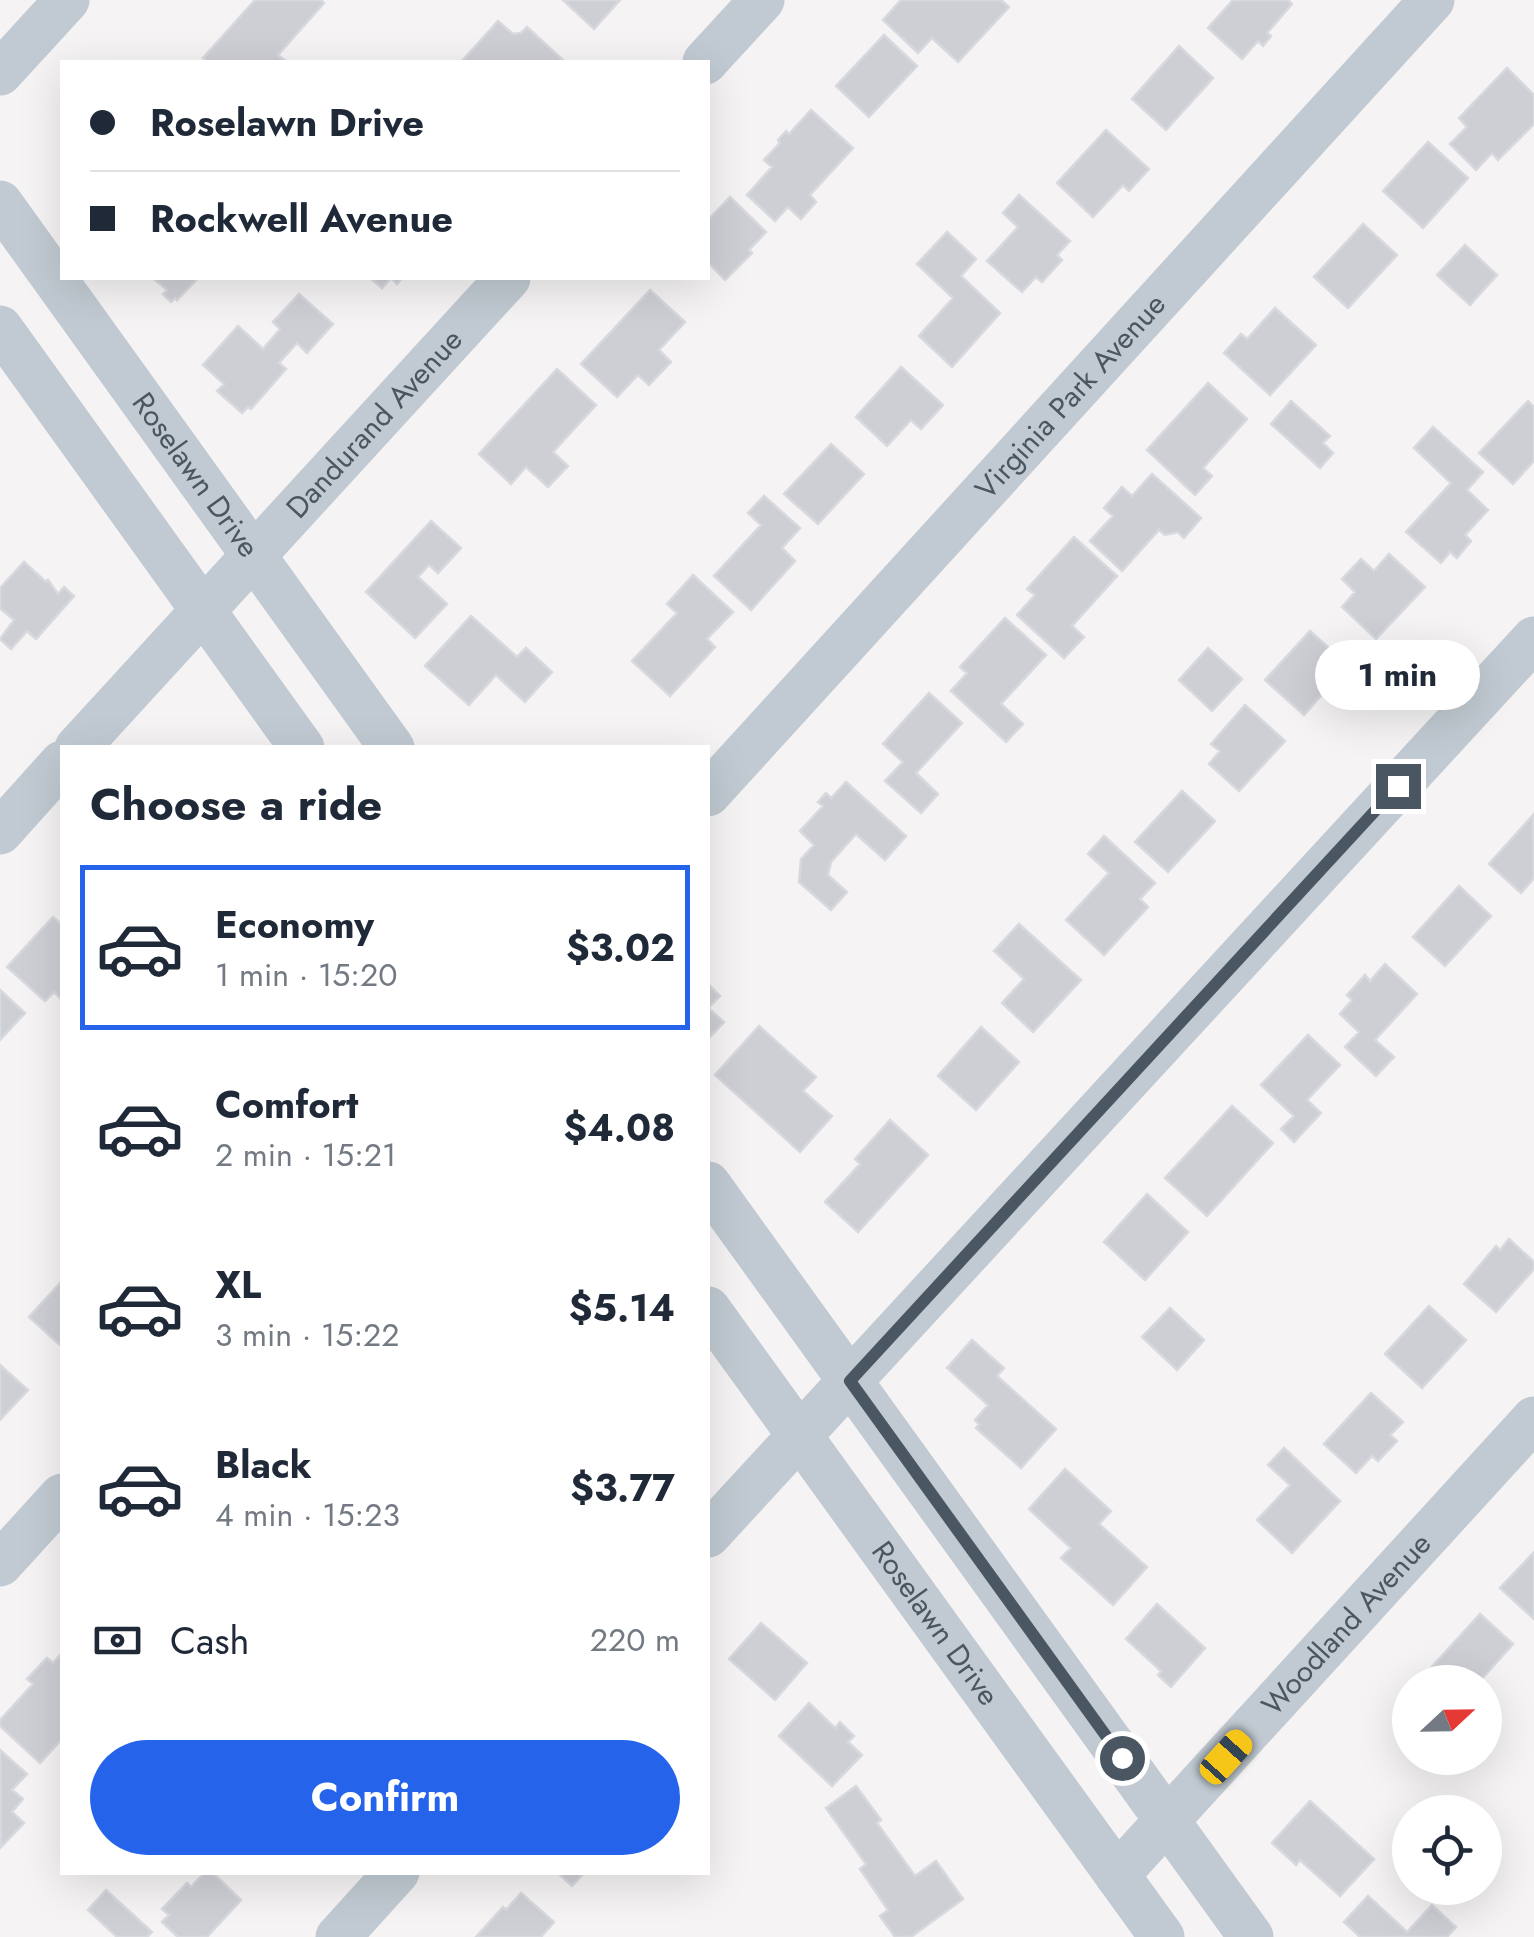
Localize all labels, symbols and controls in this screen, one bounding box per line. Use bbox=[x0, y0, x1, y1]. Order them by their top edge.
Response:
text: Roselawn Drive bbox=[150, 95, 424, 150]
text: Rockwell Avenue bbox=[150, 191, 453, 246]
street label: Virginia Park Avenue bbox=[965, 284, 1175, 509]
street label: Dandurand Avenue bbox=[276, 319, 472, 528]
street label: Roselawn Drive bbox=[122, 383, 270, 566]
callout: 1 min bbox=[1316, 641, 1480, 711]
text: 1 min bbox=[1358, 652, 1437, 698]
route end bbox=[1376, 764, 1421, 809]
text: Choose a ride bbox=[90, 772, 382, 837]
text: Economy bbox=[215, 897, 374, 952]
icon: car bbox=[95, 903, 185, 993]
text: $3.02 bbox=[566, 920, 675, 975]
text: 1 min · 15:20 bbox=[215, 952, 397, 998]
text: Comfort bbox=[215, 1077, 358, 1132]
icon: car bbox=[95, 1083, 185, 1173]
text: $4.08 bbox=[564, 1100, 675, 1155]
text: 2 min · 15:21 bbox=[215, 1132, 396, 1178]
text: XL bbox=[215, 1257, 261, 1312]
icon: car bbox=[95, 1263, 185, 1353]
text: $5.14 bbox=[569, 1280, 675, 1335]
text: 3 min · 15:22 bbox=[215, 1312, 399, 1358]
text: Black bbox=[215, 1437, 312, 1492]
icon: car bbox=[95, 1443, 185, 1533]
text: $3.77 bbox=[570, 1460, 675, 1515]
text: 4 min · 15:23 bbox=[215, 1492, 400, 1538]
street label: Woodland Avenue bbox=[1251, 1523, 1441, 1725]
street label: Roselawn Drive bbox=[862, 1532, 1010, 1714]
icon: cash bbox=[90, 1613, 145, 1668]
text: Cash bbox=[170, 1613, 250, 1668]
text: 220 m bbox=[590, 1617, 680, 1663]
north arrow bbox=[1392, 1665, 1502, 1775]
map controls bbox=[1392, 1665, 1502, 1905]
car bbox=[1195, 1725, 1257, 1789]
route start bbox=[1100, 1736, 1145, 1781]
button: Confirm bbox=[90, 1740, 680, 1855]
button: locate bbox=[1392, 1795, 1502, 1905]

